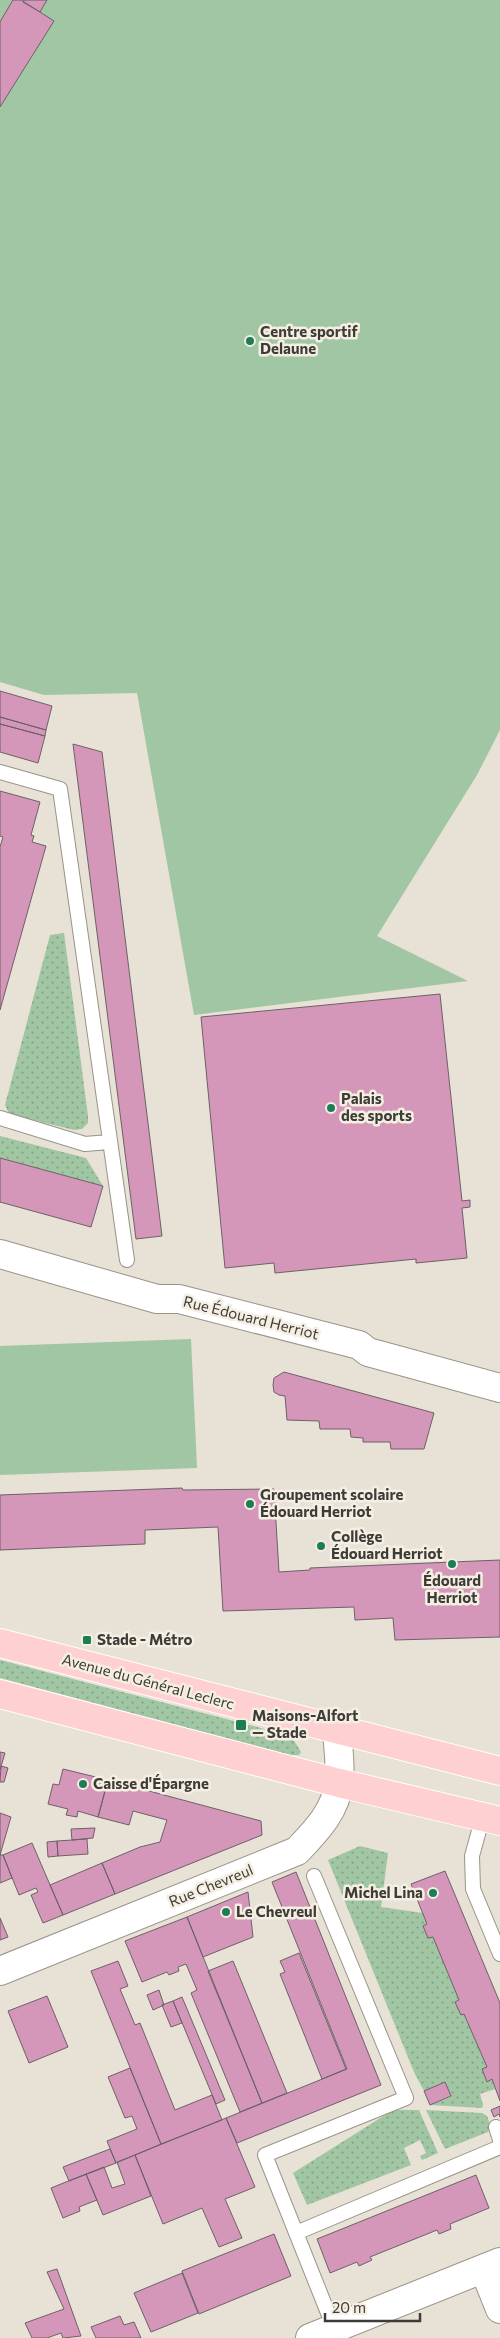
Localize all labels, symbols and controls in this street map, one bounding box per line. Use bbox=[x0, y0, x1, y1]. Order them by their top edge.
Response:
place label: Centre sportif Delaune bbox=[260, 322, 358, 357]
marker: Centre sportif Delaune bbox=[244, 335, 256, 347]
place label: Palais des sports bbox=[341, 1089, 412, 1124]
marker: Palais des sports bbox=[325, 1102, 337, 1114]
street label: Rue Édouard Herriot bbox=[182, 1290, 321, 1343]
place label: Groupement scolaire Édouard Herriot bbox=[260, 1485, 403, 1520]
marker: Groupement scolaire Édouard Herriot bbox=[244, 1498, 256, 1510]
place label: Collège Édouard Herriot bbox=[331, 1527, 443, 1562]
marker: Collège Édouard Herriot bbox=[315, 1540, 327, 1552]
marker: Édouard Herriot bbox=[446, 1558, 458, 1570]
place label: Édouard Herriot bbox=[423, 1571, 481, 1606]
place label: Stade - Métro bbox=[97, 1630, 192, 1648]
marker: Stade - Métro bbox=[81, 1634, 93, 1646]
street label: Avenue du Général Leclerc bbox=[60, 1649, 236, 1713]
place label: Maisons-Alfort — Stade bbox=[252, 1706, 358, 1741]
marker: Maisons-Alfort — Stade bbox=[234, 1718, 248, 1732]
place label: Caisse d'Épargne bbox=[93, 1774, 209, 1792]
marker: Caisse d'Épargne bbox=[77, 1778, 89, 1790]
street label: Rue Chevreul bbox=[166, 1860, 255, 1910]
place label: Michel Lina bbox=[344, 1883, 423, 1901]
marker: Michel Lina bbox=[427, 1887, 439, 1899]
place label: Le Chevreul bbox=[236, 1902, 317, 1920]
marker: Le Chevreul bbox=[220, 1906, 232, 1918]
scale bar bbox=[325, 2290, 420, 2322]
text: 20 m bbox=[332, 2298, 366, 2316]

